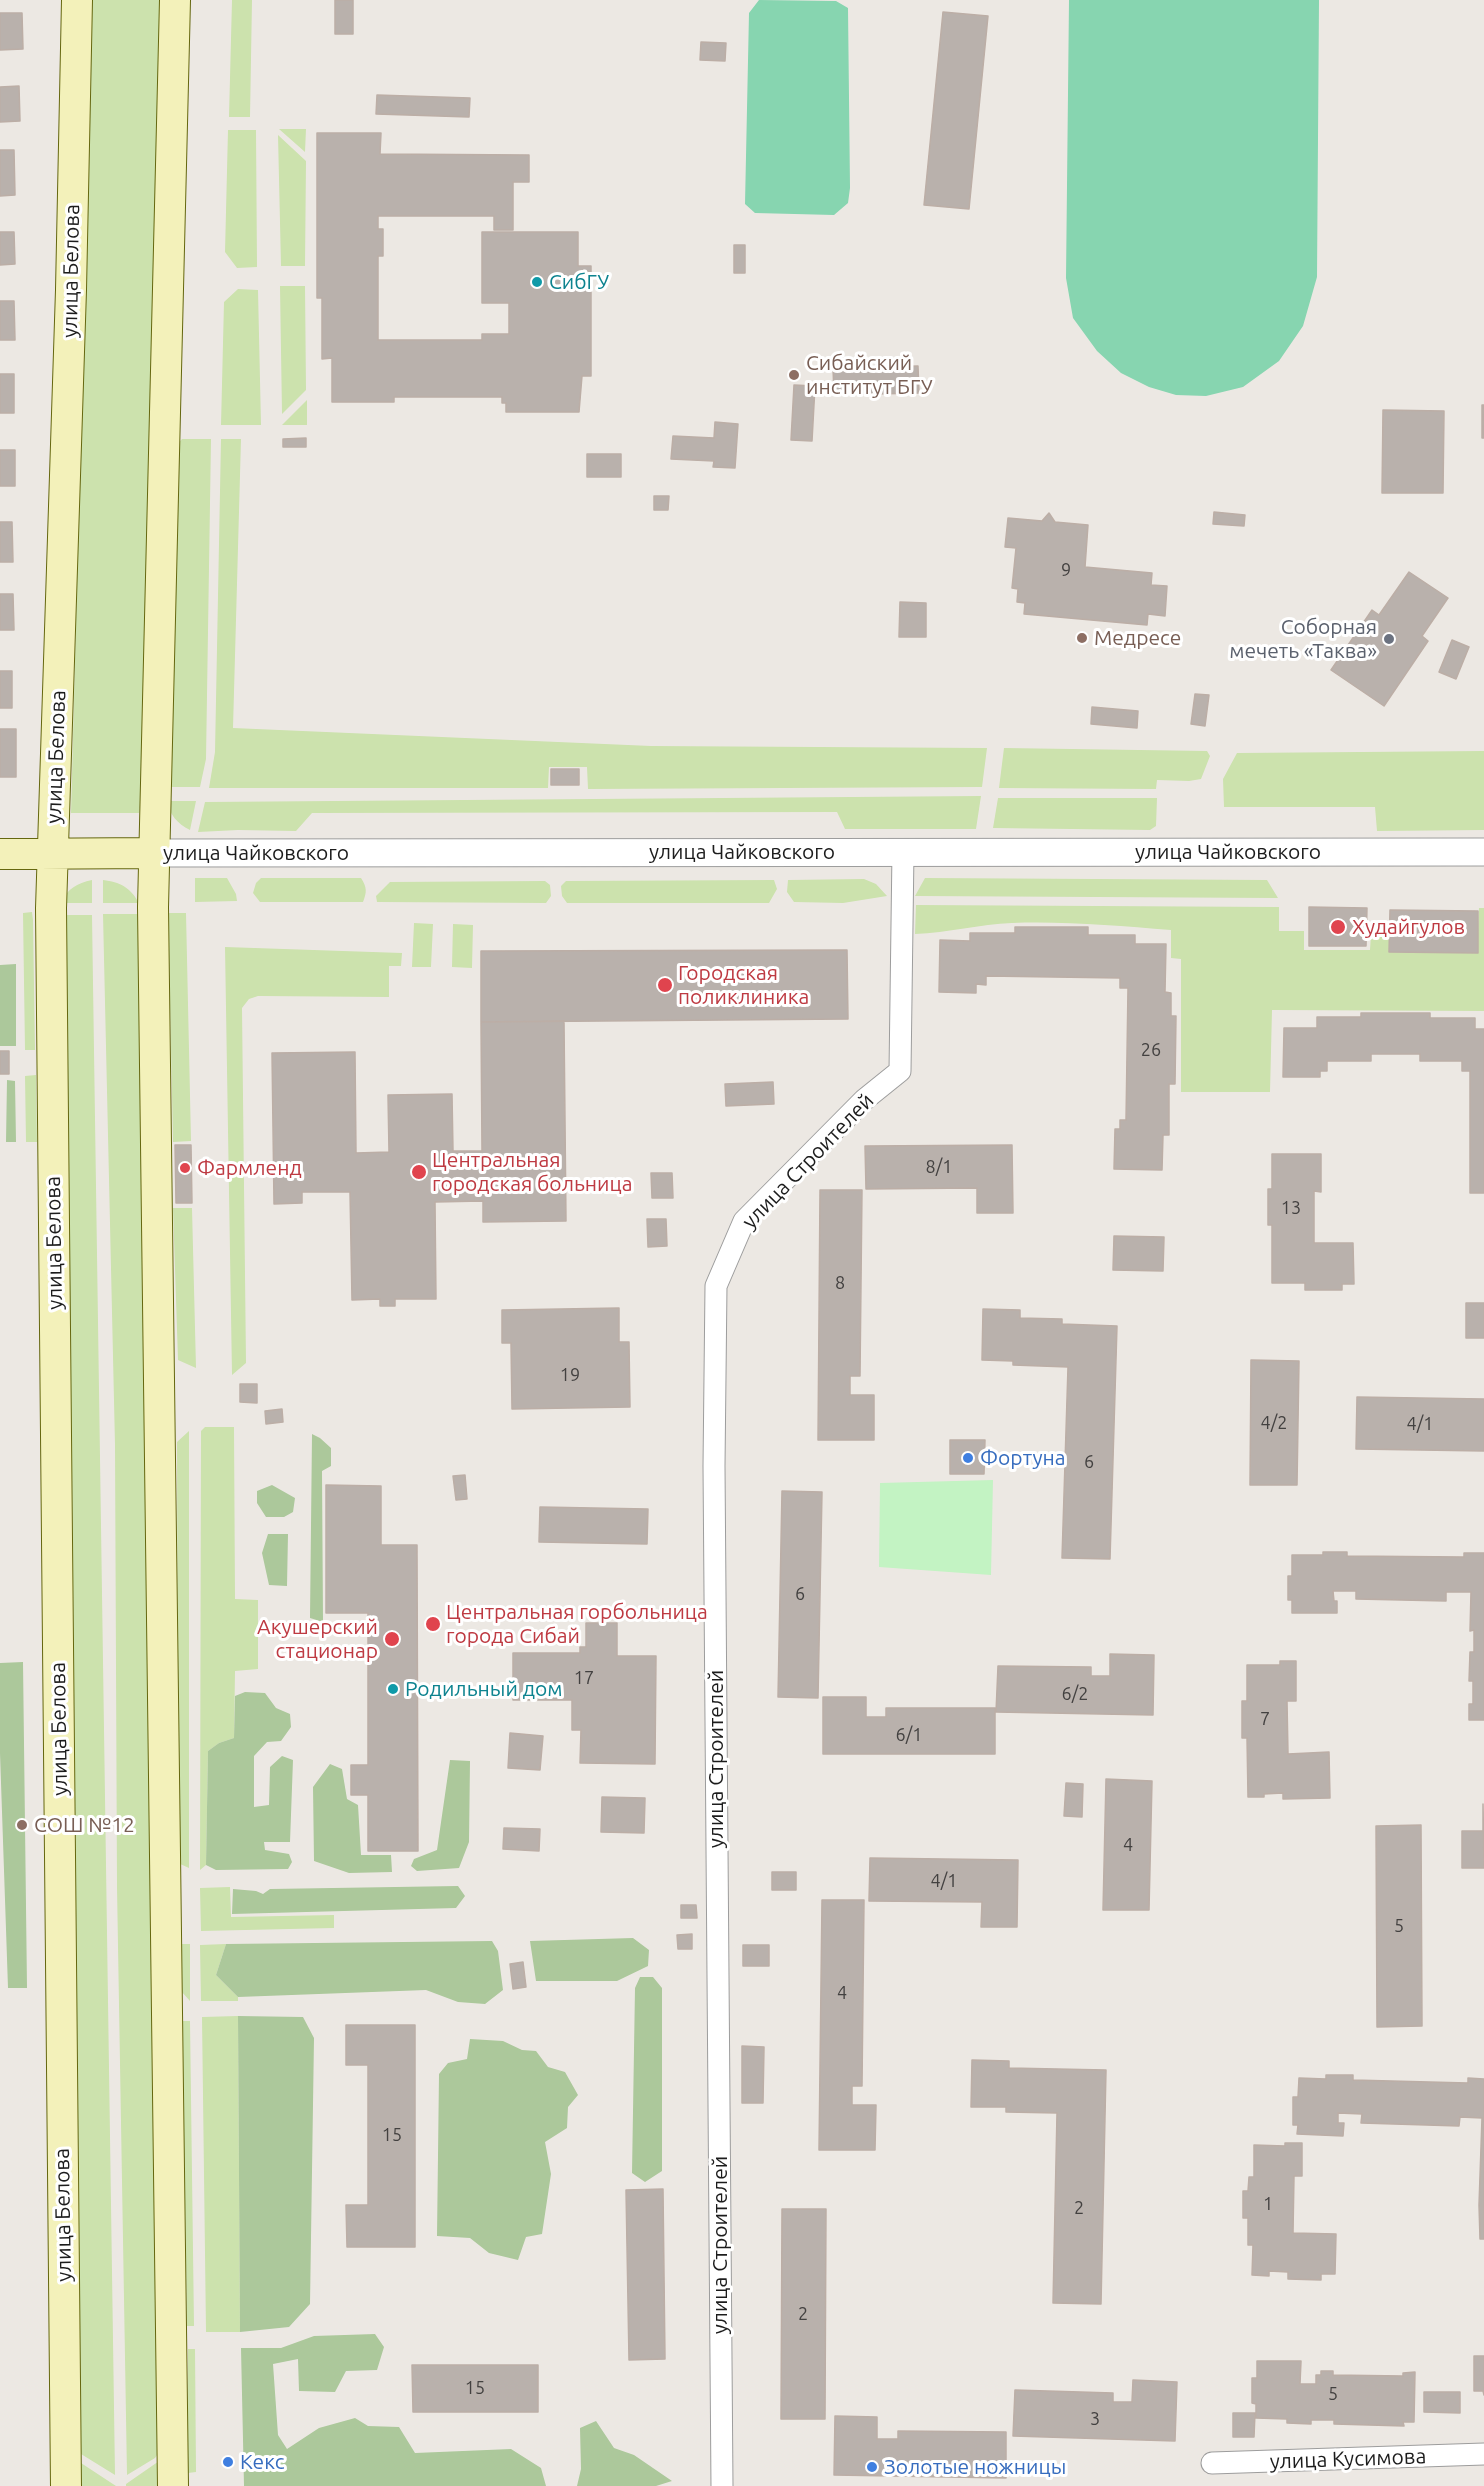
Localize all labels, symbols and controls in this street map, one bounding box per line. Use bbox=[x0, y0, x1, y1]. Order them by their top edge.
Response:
street label: улица Белова bbox=[57, 204, 85, 338]
place label: СибГУ bbox=[549, 269, 609, 295]
marker: СибГУ bbox=[530, 275, 544, 289]
place label: Сибайский институт БГУ bbox=[806, 350, 932, 400]
marker: Сибайский институт БГУ bbox=[787, 368, 801, 382]
house number: 9 bbox=[1061, 559, 1071, 581]
place label: Соборная мечеть «Таква» bbox=[1229, 614, 1377, 664]
place label: Медресе bbox=[1094, 625, 1181, 651]
marker: Медресе bbox=[1075, 631, 1089, 645]
marker: Соборная мечеть «Таква» bbox=[1382, 632, 1396, 646]
street label: улица Белова bbox=[41, 690, 71, 824]
street label: улица Чайковского bbox=[649, 839, 835, 865]
street label: улица Чайковского bbox=[1135, 839, 1321, 865]
street label: улица Чайковского bbox=[163, 840, 349, 866]
place label: Худайгулов bbox=[1352, 914, 1465, 940]
marker: Худайгулов bbox=[1329, 918, 1347, 936]
place label: Городская поликлиника bbox=[678, 960, 809, 1010]
marker: Городская поликлиника bbox=[656, 976, 674, 994]
house number: 26 bbox=[1141, 1039, 1161, 1061]
street label: улица Строителей bbox=[737, 1088, 879, 1234]
place label: Центральная городская больница bbox=[432, 1147, 633, 1197]
place label: Фармленд bbox=[197, 1155, 302, 1181]
house number: 8/1 bbox=[926, 1156, 952, 1178]
marker: Фармленд bbox=[178, 1161, 192, 1175]
marker: Центральная городская больница bbox=[410, 1163, 428, 1181]
street label: улица Белова bbox=[40, 1176, 68, 1310]
house number: 13 bbox=[1281, 1197, 1301, 1219]
house number: 8 bbox=[835, 1272, 845, 1294]
house number: 19 bbox=[560, 1364, 580, 1386]
house number: 4/2 bbox=[1261, 1412, 1287, 1434]
house number: 4/1 bbox=[1407, 1413, 1433, 1435]
place label: Фортуна bbox=[980, 1445, 1066, 1471]
marker: Фортуна bbox=[961, 1451, 975, 1465]
house number: 6 bbox=[1084, 1451, 1094, 1473]
house number: 6 bbox=[795, 1583, 805, 1605]
place label: Центральная горбольница города Сибай bbox=[446, 1599, 708, 1649]
place label: Акушерский стационар bbox=[257, 1614, 378, 1664]
marker: Центральная горбольница города Сибай bbox=[424, 1615, 442, 1633]
marker: Акушерский стационар bbox=[383, 1630, 401, 1648]
street label: улица Белова bbox=[45, 1662, 73, 1796]
house number: 17 bbox=[574, 1667, 594, 1689]
street label: улица Строителей bbox=[703, 1670, 729, 1848]
place label: Родильный дом bbox=[405, 1676, 562, 1702]
marker: Родильный дом bbox=[386, 1682, 400, 1696]
house number: 6/2 bbox=[1062, 1683, 1088, 1705]
house number: 7 bbox=[1260, 1708, 1270, 1730]
house number: 6/1 bbox=[896, 1724, 922, 1746]
place label: СОШ №12 bbox=[34, 1812, 135, 1838]
marker: СОШ №12 bbox=[15, 1818, 29, 1832]
house number: 4 bbox=[1123, 1834, 1133, 1856]
house number: 4/1 bbox=[931, 1870, 957, 1892]
house number: 5 bbox=[1394, 1915, 1404, 1937]
house number: 4 bbox=[837, 1982, 847, 2004]
house number: 15 bbox=[382, 2124, 402, 2146]
street label: улица Белова bbox=[49, 2148, 77, 2282]
street label: улица Строителей bbox=[707, 2156, 733, 2334]
house number: 1 bbox=[1263, 2193, 1273, 2215]
house number: 2 bbox=[1074, 2197, 1084, 2219]
house number: 2 bbox=[798, 2303, 808, 2325]
house number: 15 bbox=[465, 2377, 485, 2399]
house number: 5 bbox=[1328, 2383, 1338, 2405]
house number: 3 bbox=[1090, 2408, 1100, 2430]
street label: улица Кусимова bbox=[1269, 2444, 1427, 2474]
place label: Кекс bbox=[240, 2449, 284, 2475]
place label: Золотые ножницы bbox=[884, 2454, 1066, 2480]
marker: Кекс bbox=[221, 2455, 235, 2469]
marker: Золотые ножницы bbox=[865, 2460, 879, 2474]

